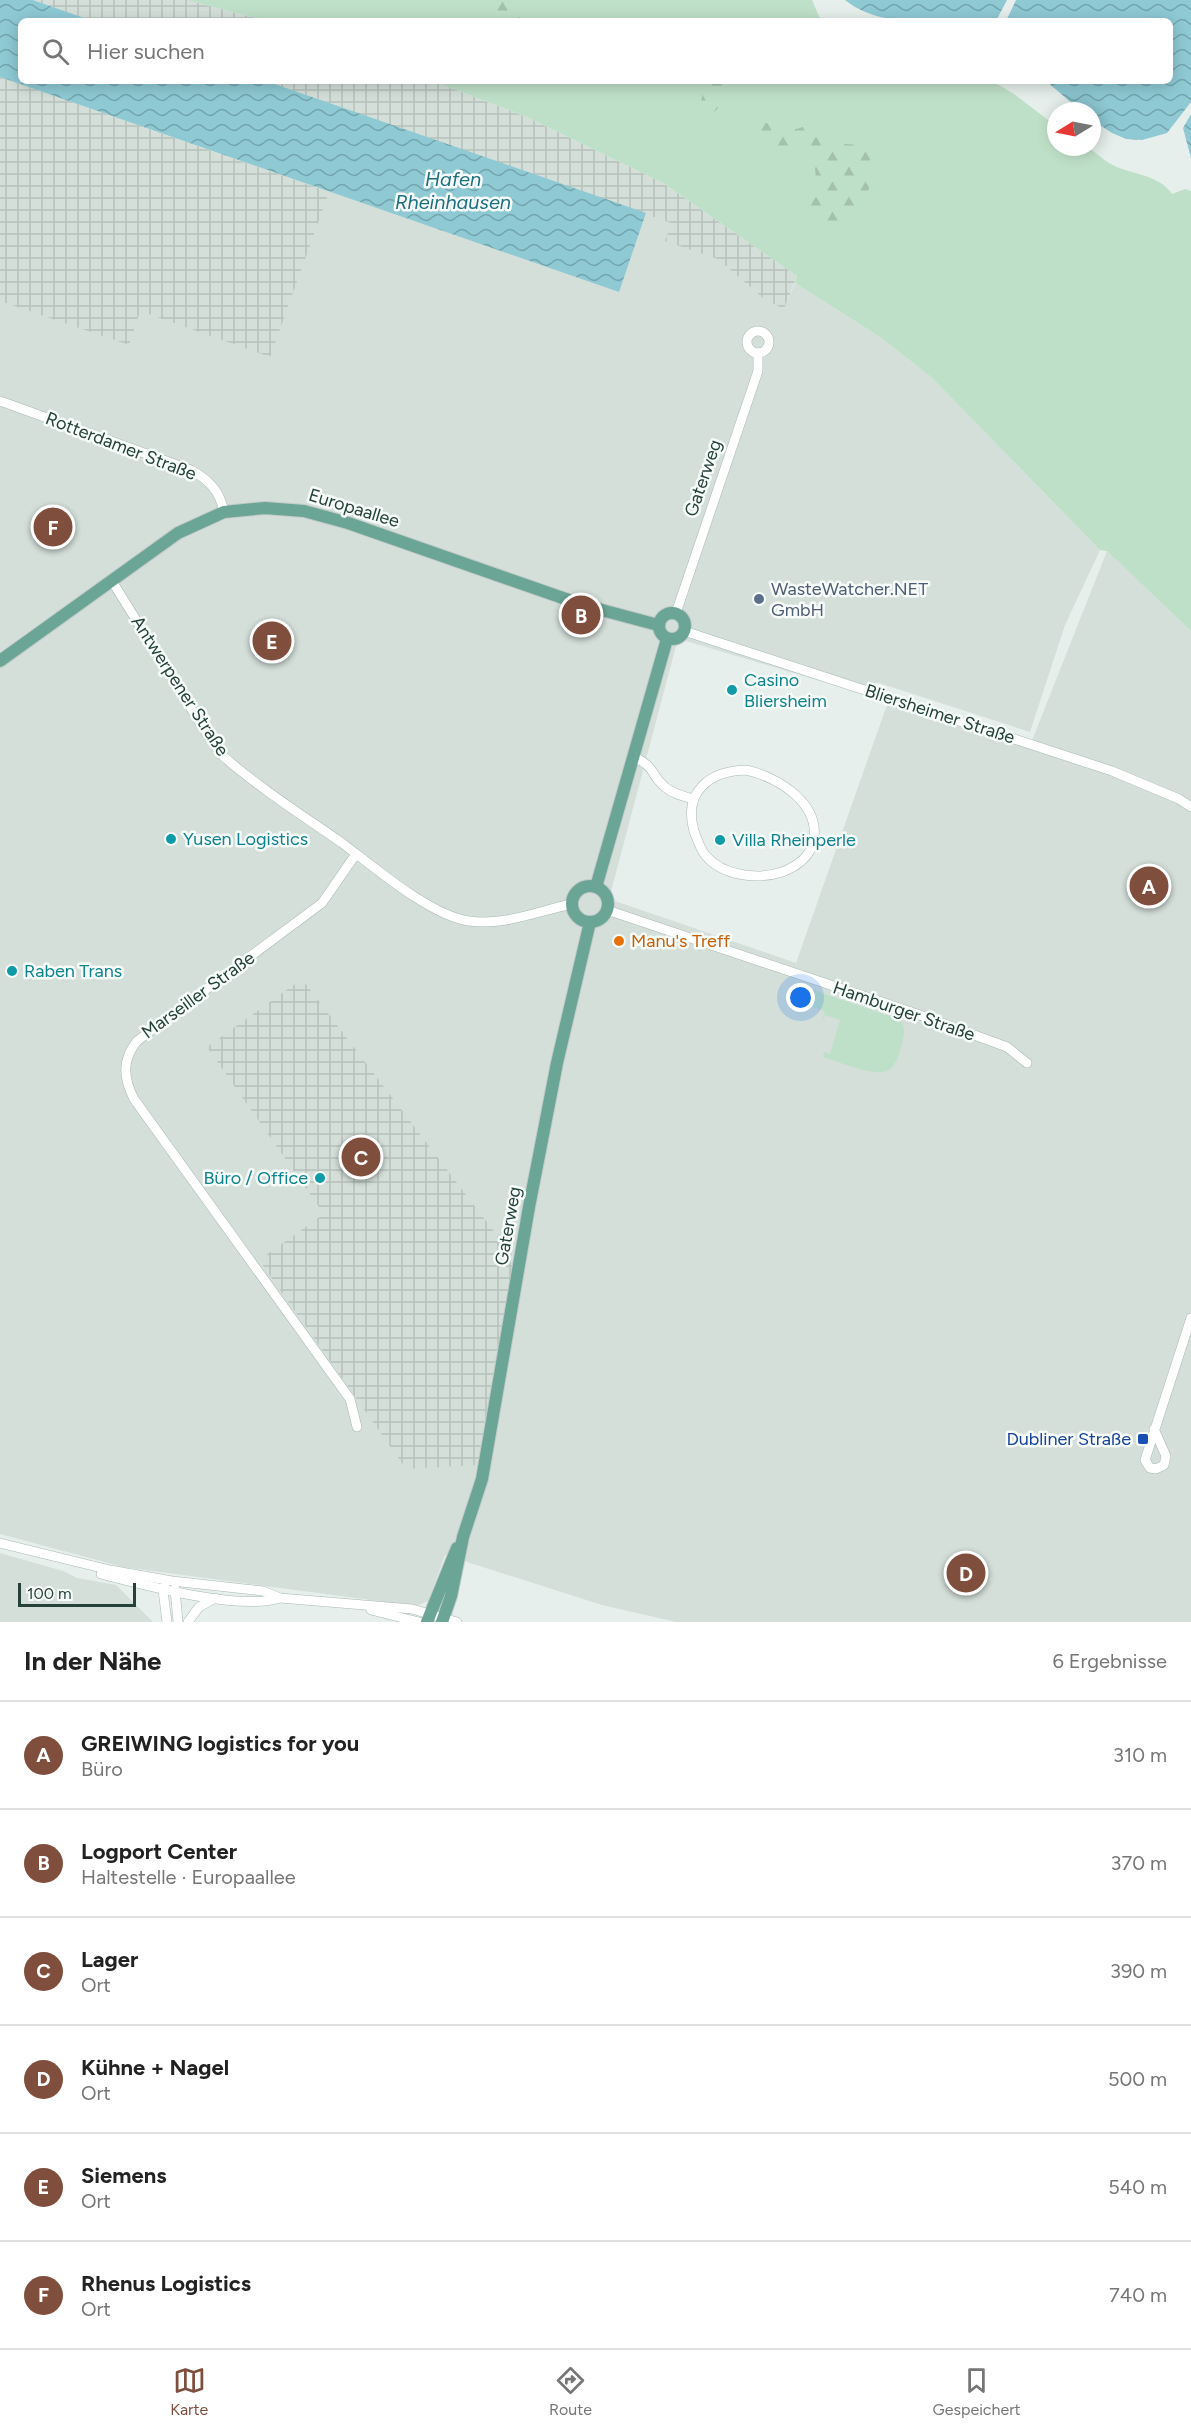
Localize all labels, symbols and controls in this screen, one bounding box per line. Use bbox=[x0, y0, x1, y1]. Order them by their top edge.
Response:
search box bbox=[18, 18, 1173, 84]
icon: search bbox=[39, 35, 72, 68]
text: Hier suchen bbox=[87, 38, 205, 65]
north arrow bbox=[1047, 102, 1101, 156]
water label: Hafen Rheinhausen bbox=[395, 167, 511, 214]
street label: Rotterdamer Straße bbox=[43, 407, 200, 485]
street label: Gaterweg bbox=[680, 437, 726, 519]
street label: Europaallee bbox=[306, 484, 402, 532]
pin: F bbox=[34, 504, 72, 550]
place label: WasteWatcher.NET GmbH bbox=[771, 578, 928, 621]
pin: B bbox=[562, 592, 600, 638]
marker: WasteWatcher.NET GmbH bbox=[752, 592, 766, 606]
street label: Antwerpener Straße bbox=[126, 612, 234, 760]
pin: E bbox=[252, 618, 292, 664]
place label: Casino Bliersheim bbox=[744, 669, 827, 712]
street label: Bliersheimer Straße bbox=[862, 679, 1018, 749]
marker: Casino Bliersheim bbox=[725, 683, 739, 697]
place label: Yusen Logistics bbox=[183, 828, 308, 850]
place label: Villa Rheinperle bbox=[732, 829, 856, 851]
marker: Yusen Logistics bbox=[164, 832, 178, 846]
marker: Villa Rheinperle bbox=[713, 833, 727, 847]
pin: A bbox=[1130, 864, 1168, 908]
place label: Manu's Treff bbox=[631, 930, 731, 952]
marker: Manu's Treff bbox=[612, 934, 626, 948]
street label: Marseiller Straße bbox=[137, 947, 259, 1043]
place label: Raben Trans bbox=[24, 960, 122, 982]
marker: Raben Trans bbox=[5, 964, 19, 978]
street label: Hamburger Straße bbox=[830, 976, 978, 1046]
your location bbox=[786, 983, 815, 1012]
pin: C bbox=[342, 1134, 380, 1180]
place label: Büro / Office bbox=[204, 1167, 308, 1189]
marker: Büro / Office bbox=[313, 1171, 327, 1185]
street label: Gaterweg bbox=[490, 1185, 526, 1267]
place label: Dubliner Straße bbox=[1006, 1428, 1131, 1450]
marker: Dubliner Straße bbox=[1136, 1432, 1150, 1446]
pin: D bbox=[946, 1550, 986, 1596]
scale bar bbox=[18, 1580, 136, 1608]
text: 100 m bbox=[27, 1584, 72, 1603]
text: In der Nähe bbox=[24, 1645, 161, 1677]
text: 6 Ergebnisse bbox=[1052, 1649, 1167, 1673]
text: GREIWING logistics for you bbox=[81, 1730, 359, 1757]
text: A bbox=[36, 1743, 51, 1767]
text: 310 m bbox=[1113, 1743, 1167, 1767]
text: Büro bbox=[81, 1757, 123, 1781]
text: Logport Center bbox=[81, 1838, 237, 1865]
text: B bbox=[37, 1851, 50, 1875]
text: 370 m bbox=[1111, 1851, 1167, 1875]
text: Haltestelle · Europaallee bbox=[81, 1865, 296, 1889]
text: Lager bbox=[81, 1946, 138, 1973]
text: C bbox=[36, 1959, 51, 1983]
text: 390 m bbox=[1110, 1959, 1167, 1983]
text: Ort bbox=[81, 1973, 111, 1997]
text: Kühne + Nagel bbox=[81, 2054, 229, 2081]
text: D bbox=[37, 2067, 51, 2091]
text: 500 m bbox=[1108, 2067, 1167, 2091]
text: Ort bbox=[81, 2081, 111, 2105]
text: Siemens bbox=[81, 2162, 166, 2189]
text: E bbox=[38, 2175, 49, 2199]
text: 540 m bbox=[1108, 2175, 1167, 2199]
text: Ort bbox=[81, 2189, 111, 2213]
text: Rhenus Logistics bbox=[81, 2270, 251, 2297]
text: F bbox=[38, 2283, 49, 2307]
text: 740 m bbox=[1109, 2283, 1167, 2307]
text: Ort bbox=[81, 2297, 111, 2321]
tab: Karte bbox=[170, 2364, 208, 2419]
tab: Route bbox=[549, 2364, 592, 2419]
tab: Gespeichert bbox=[933, 2364, 1021, 2419]

